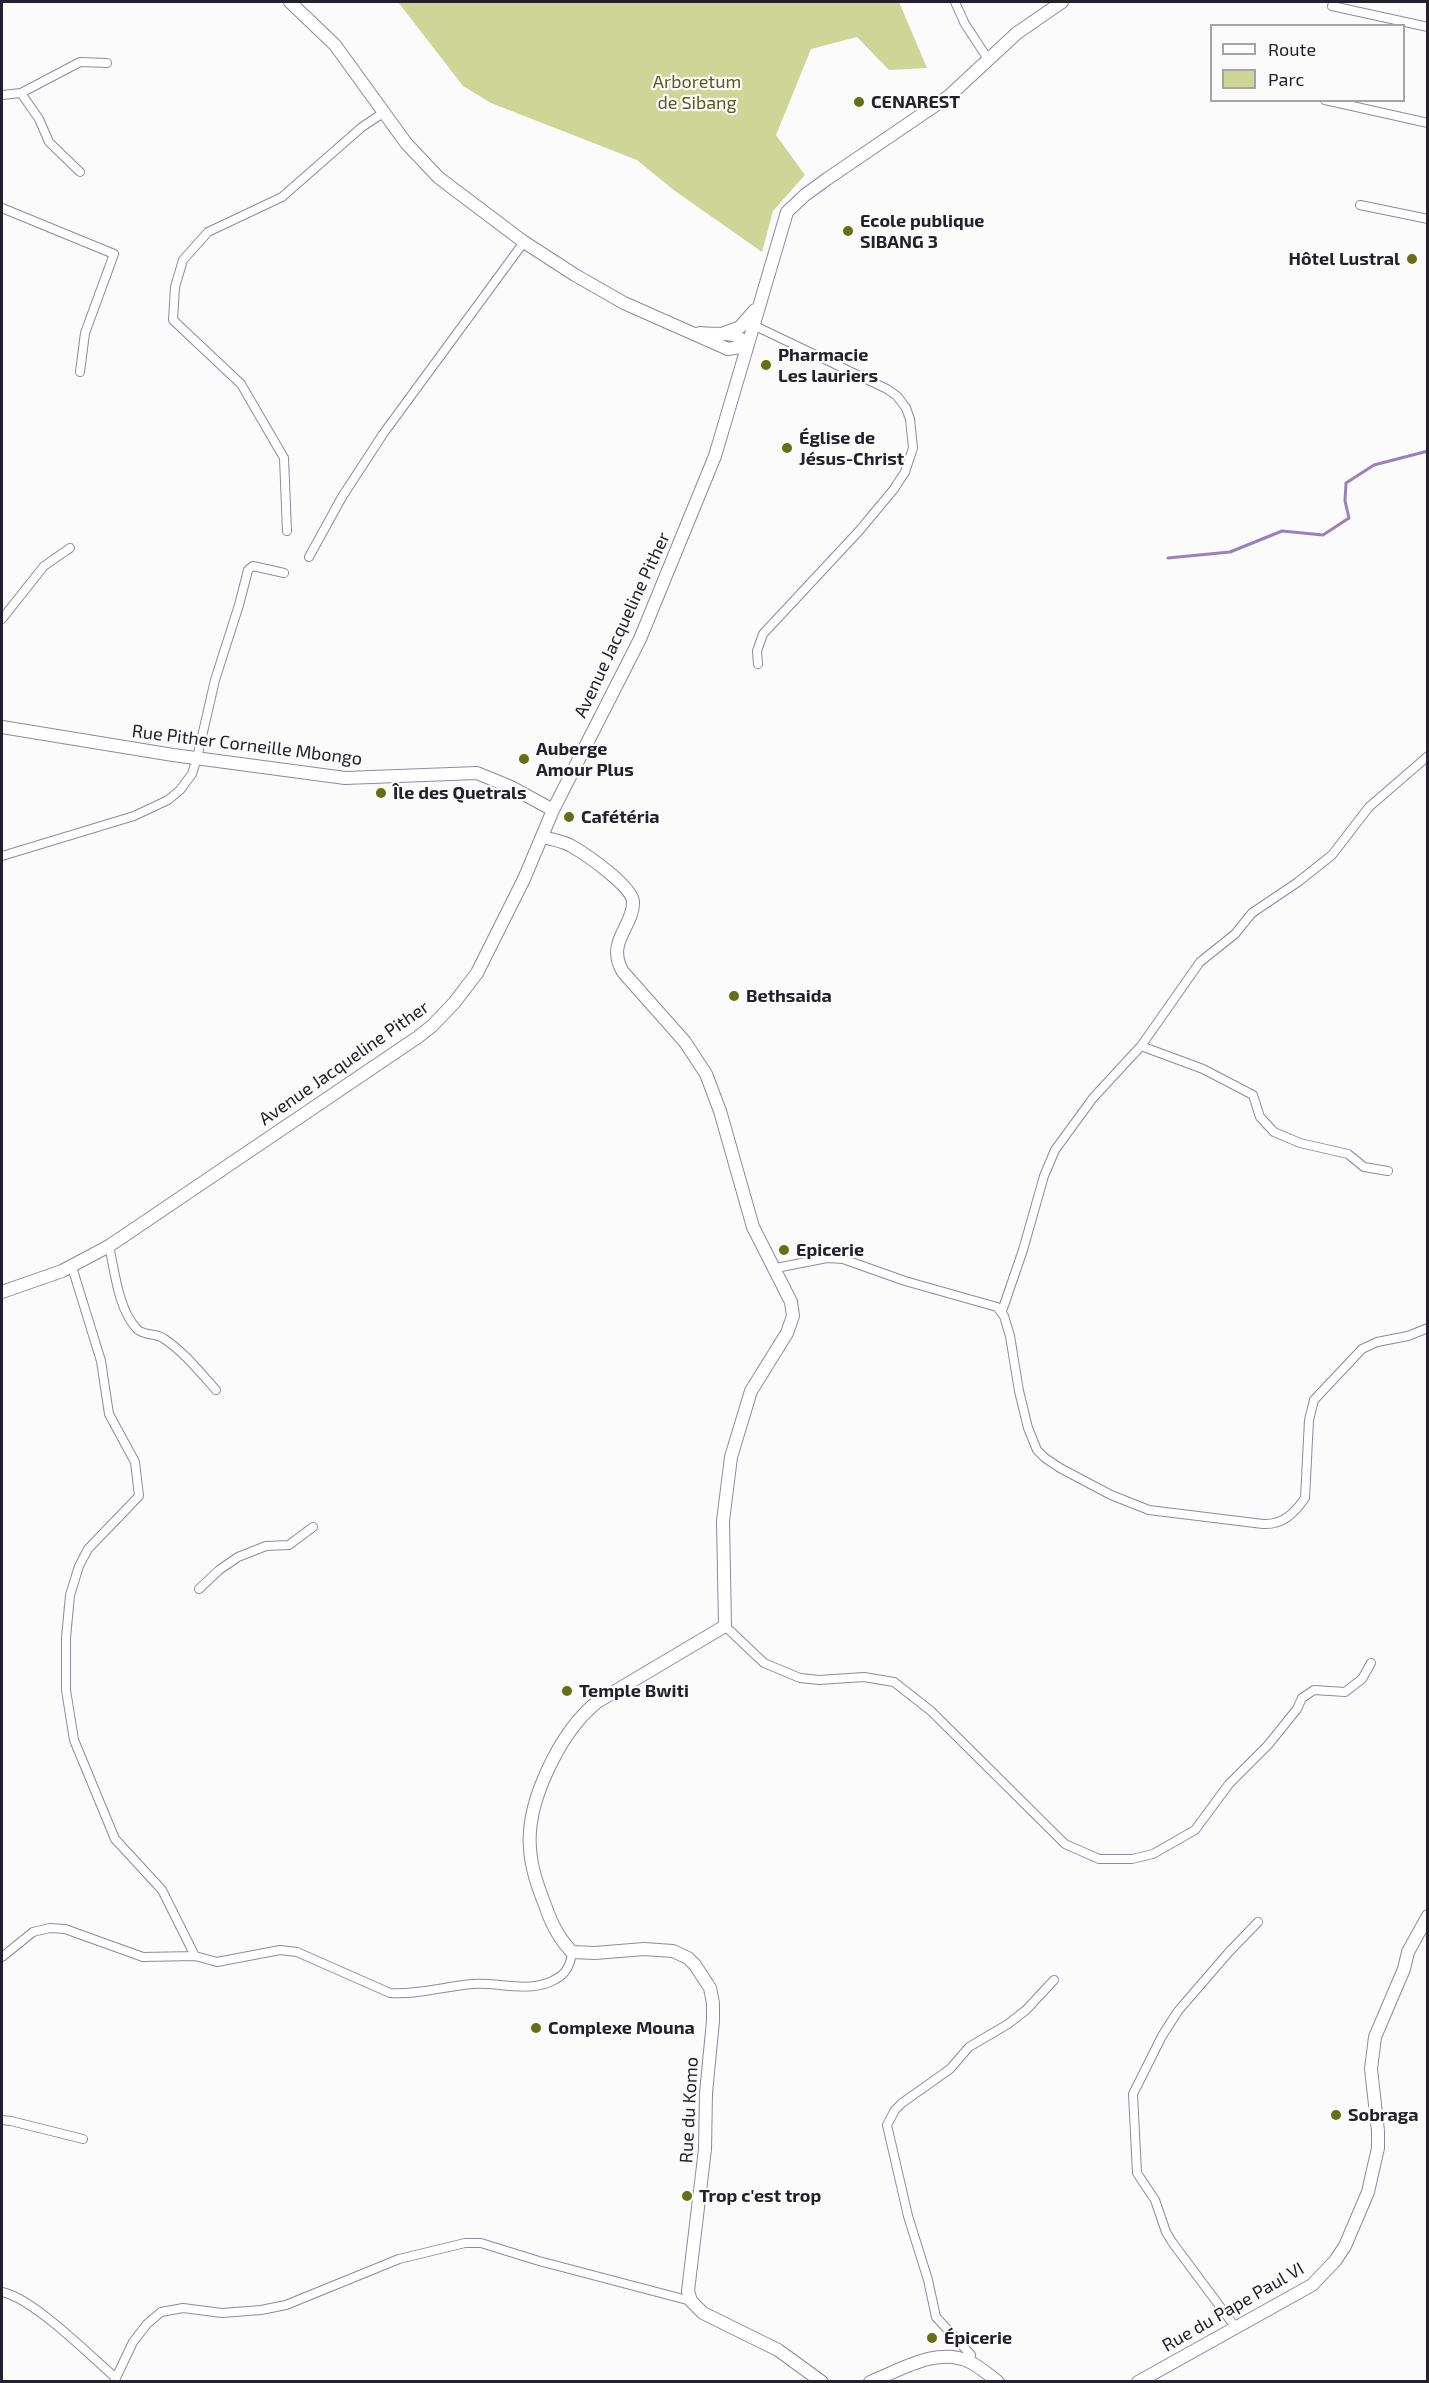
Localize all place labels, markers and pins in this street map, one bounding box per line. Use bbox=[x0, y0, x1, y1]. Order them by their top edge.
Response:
place label: CENAREST bbox=[871, 91, 960, 113]
marker: CENAREST bbox=[852, 95, 866, 109]
place label: Ecole publique SIBANG 3 bbox=[860, 210, 985, 252]
marker: Ecole publique SIBANG 3 bbox=[841, 224, 855, 238]
place label: Hôtel Lustral bbox=[1289, 248, 1400, 270]
marker: Hôtel Lustral bbox=[1405, 252, 1419, 266]
place label: Pharmacie Les lauriers bbox=[778, 344, 878, 386]
marker: Pharmacie Les lauriers bbox=[759, 358, 773, 372]
place label: Église de Jésus-Christ bbox=[799, 427, 904, 470]
marker: Église de Jésus-Christ bbox=[780, 441, 794, 455]
place label: Auberge Amour Plus bbox=[536, 738, 634, 780]
marker: Auberge Amour Plus bbox=[517, 752, 531, 766]
place label: Île des Quetrals bbox=[393, 782, 526, 804]
marker: Île des Quetrals bbox=[374, 786, 388, 800]
place label: Cafétéria bbox=[581, 806, 660, 828]
marker: Cafétéria bbox=[562, 810, 576, 824]
place label: Bethsaida bbox=[746, 985, 832, 1007]
marker: Bethsaida bbox=[727, 989, 741, 1003]
place label: Epicerie bbox=[796, 1239, 864, 1261]
marker: Epicerie bbox=[777, 1243, 791, 1257]
place label: Temple Bwiti bbox=[579, 1680, 689, 1702]
marker: Temple Bwiti bbox=[560, 1684, 574, 1698]
place label: Complexe Mouna bbox=[548, 2017, 695, 2039]
marker: Complexe Mouna bbox=[529, 2021, 543, 2035]
place label: Sobraga bbox=[1348, 2104, 1418, 2126]
marker: Sobraga bbox=[1329, 2108, 1343, 2122]
place label: Trop c'est trop bbox=[699, 2185, 821, 2207]
marker: Trop c'est trop bbox=[680, 2189, 694, 2203]
place label: Épicerie bbox=[944, 2327, 1012, 2349]
marker: Épicerie bbox=[925, 2331, 939, 2345]

